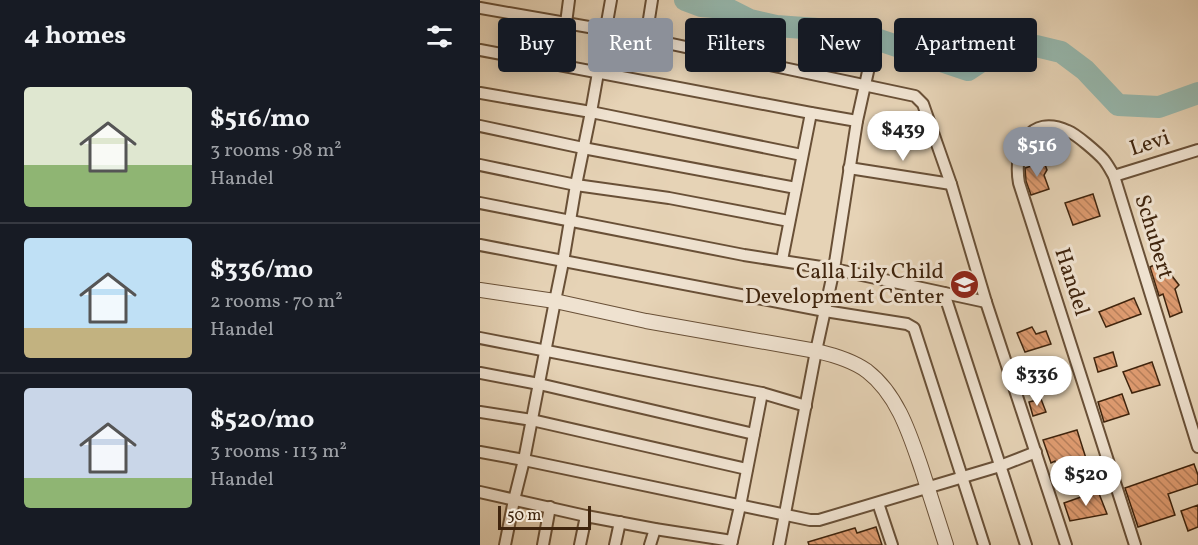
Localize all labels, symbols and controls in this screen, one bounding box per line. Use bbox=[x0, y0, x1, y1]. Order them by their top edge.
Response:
text: 4 homes bbox=[24, 18, 126, 54]
chip: Buy bbox=[498, 18, 576, 72]
chip: Rent bbox=[588, 18, 673, 72]
chip: Filters bbox=[685, 18, 786, 72]
chip: New bbox=[798, 18, 882, 72]
chip: Apartment bbox=[894, 18, 1037, 72]
icon: filters bbox=[423, 20, 456, 53]
text: $516/mo bbox=[210, 101, 310, 137]
icon: home bbox=[72, 111, 144, 183]
pin: $439 bbox=[867, 111, 939, 162]
text: $439 bbox=[881, 116, 925, 144]
street label: Levi bbox=[1126, 123, 1174, 165]
pin: $516 bbox=[1001, 127, 1073, 178]
text: $516 bbox=[1017, 132, 1057, 160]
text: 3 rooms · 98 m² bbox=[210, 137, 342, 165]
text: Handel bbox=[210, 165, 274, 193]
street label: Schubert bbox=[1126, 191, 1181, 283]
street label: Handel bbox=[1045, 244, 1097, 320]
text: $336/mo bbox=[210, 252, 313, 288]
place label: Calla Lily Child Development Center bbox=[745, 257, 944, 313]
icon: home bbox=[72, 262, 144, 334]
school or university icon: Calla Lily Child Development Center bbox=[949, 269, 981, 301]
text: 2 rooms · 70 m² bbox=[210, 288, 343, 316]
text: Handel bbox=[210, 316, 274, 344]
pin: $336 bbox=[1001, 356, 1073, 407]
text: $336 bbox=[1016, 361, 1058, 389]
text: $520/mo bbox=[210, 402, 314, 438]
icon: home bbox=[72, 412, 144, 484]
text: 3 rooms · 113 m² bbox=[210, 438, 347, 466]
pin: $520 bbox=[1050, 456, 1122, 507]
text: $520 bbox=[1064, 461, 1108, 489]
text: Handel bbox=[210, 466, 274, 494]
scale bar bbox=[498, 503, 591, 530]
text: 50 m bbox=[507, 505, 541, 527]

